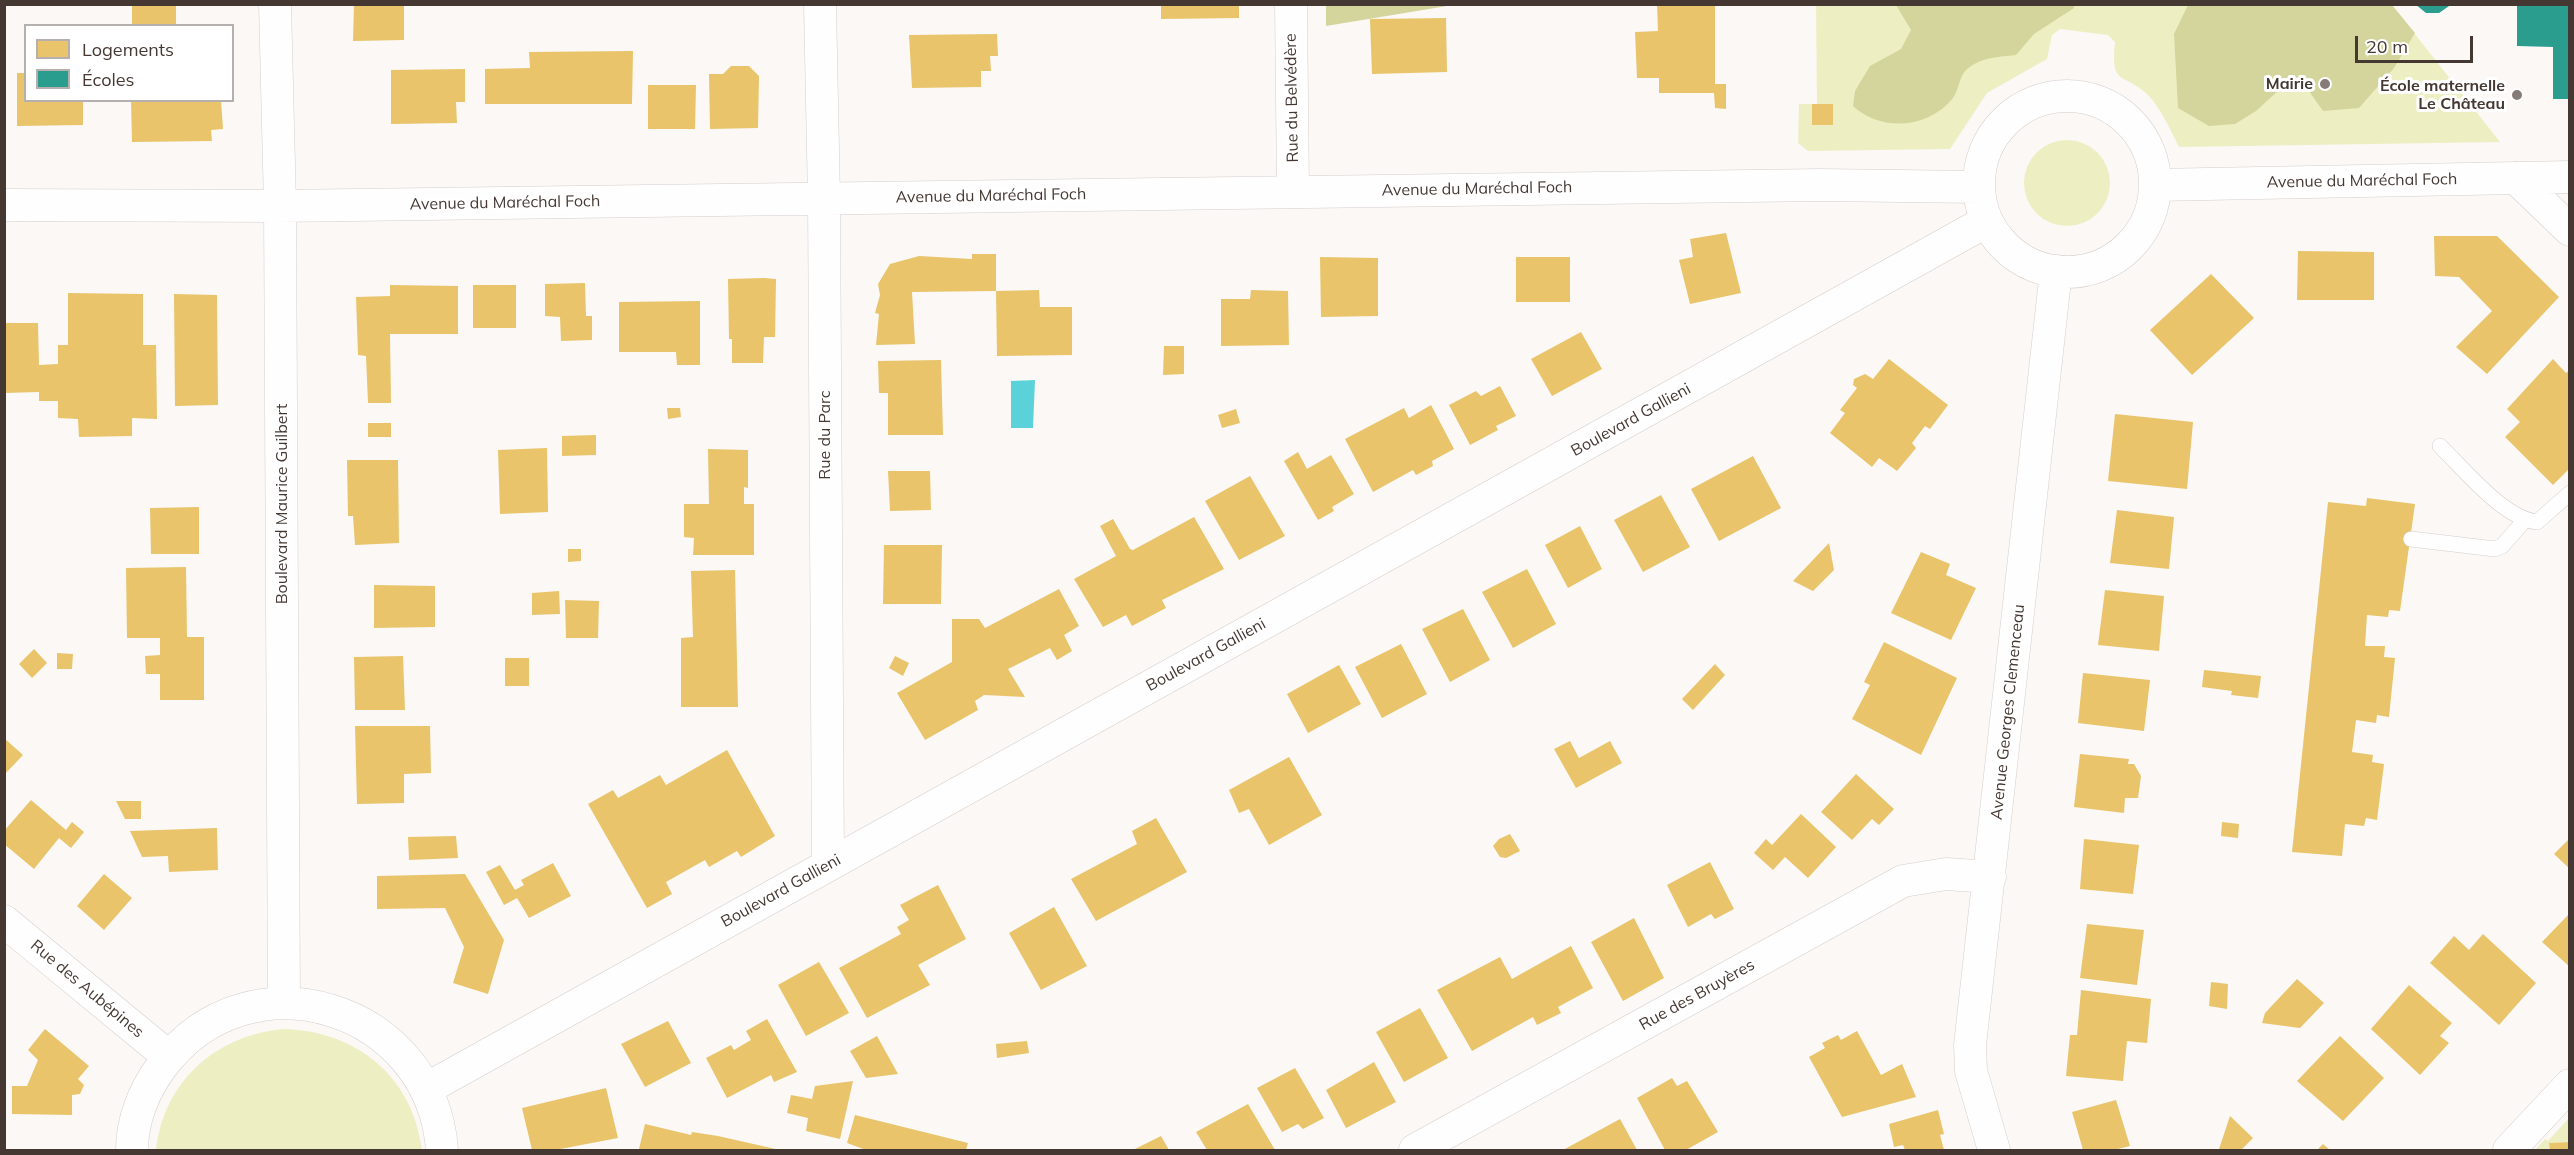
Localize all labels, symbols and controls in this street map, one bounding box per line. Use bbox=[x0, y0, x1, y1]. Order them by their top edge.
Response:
legend bbox=[24, 24, 234, 102]
scale bar bbox=[2358, 24, 2476, 62]
street label: Rue du Belvédère bbox=[1281, 33, 1303, 163]
text: 20 m bbox=[2366, 35, 2408, 58]
text: Logements bbox=[82, 38, 174, 61]
text: Écoles bbox=[82, 68, 135, 91]
place label: Mairie bbox=[2266, 74, 2313, 94]
place label: École maternelle Le Château bbox=[2380, 76, 2505, 114]
marker: Mairie bbox=[2318, 77, 2332, 91]
marker: École maternelle Le Château bbox=[2510, 88, 2524, 102]
street label: Avenue du Maréchal Foch bbox=[2267, 170, 2457, 192]
street label: Avenue du Maréchal Foch bbox=[1382, 178, 1572, 200]
street label: Avenue du Maréchal Foch bbox=[896, 185, 1086, 207]
street label: Avenue du Maréchal Foch bbox=[410, 192, 600, 214]
street label: Boulevard Gallieni bbox=[1568, 379, 1694, 461]
street label: Rue du Parc bbox=[815, 390, 835, 480]
street label: Boulevard Maurice Guilbert bbox=[272, 404, 292, 604]
street label: Avenue Georges Clemenceau bbox=[1987, 603, 2029, 821]
street label: Boulevard Gallieni bbox=[1143, 614, 1269, 696]
street label: Boulevard Gallieni bbox=[718, 850, 844, 932]
street label: Rue des Aubépines bbox=[26, 936, 148, 1042]
street label: Rue des Bruyères bbox=[1636, 955, 1758, 1035]

